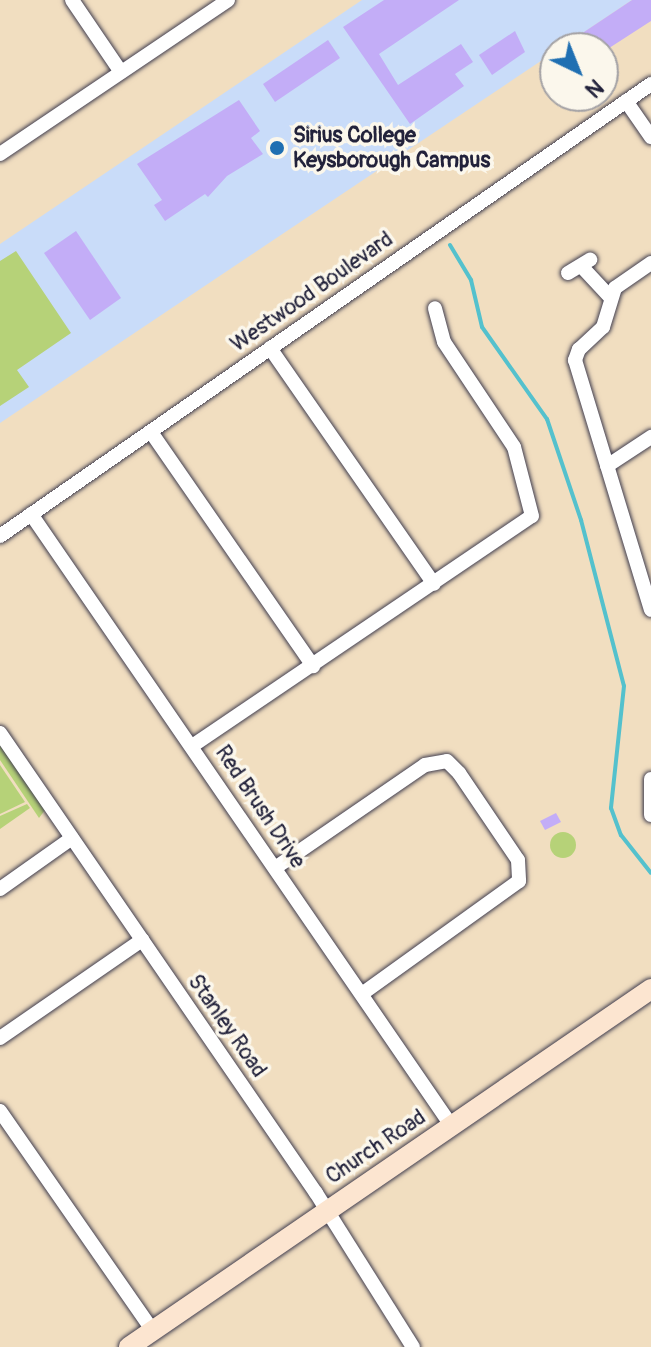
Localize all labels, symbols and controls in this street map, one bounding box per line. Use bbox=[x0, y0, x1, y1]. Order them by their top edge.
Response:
north arrow bbox=[539, 32, 619, 112]
text: N bbox=[579, 73, 609, 103]
place label: Sirius College Keysborough Campus bbox=[293, 122, 490, 174]
marker: Sirius College Keysborough Campus bbox=[268, 139, 286, 157]
street label: Westwood Boulevard bbox=[226, 226, 398, 358]
street label: Red Brush Drive bbox=[209, 741, 311, 873]
street label: Stanley Road bbox=[182, 969, 272, 1083]
street label: Church Road bbox=[321, 1104, 431, 1190]

